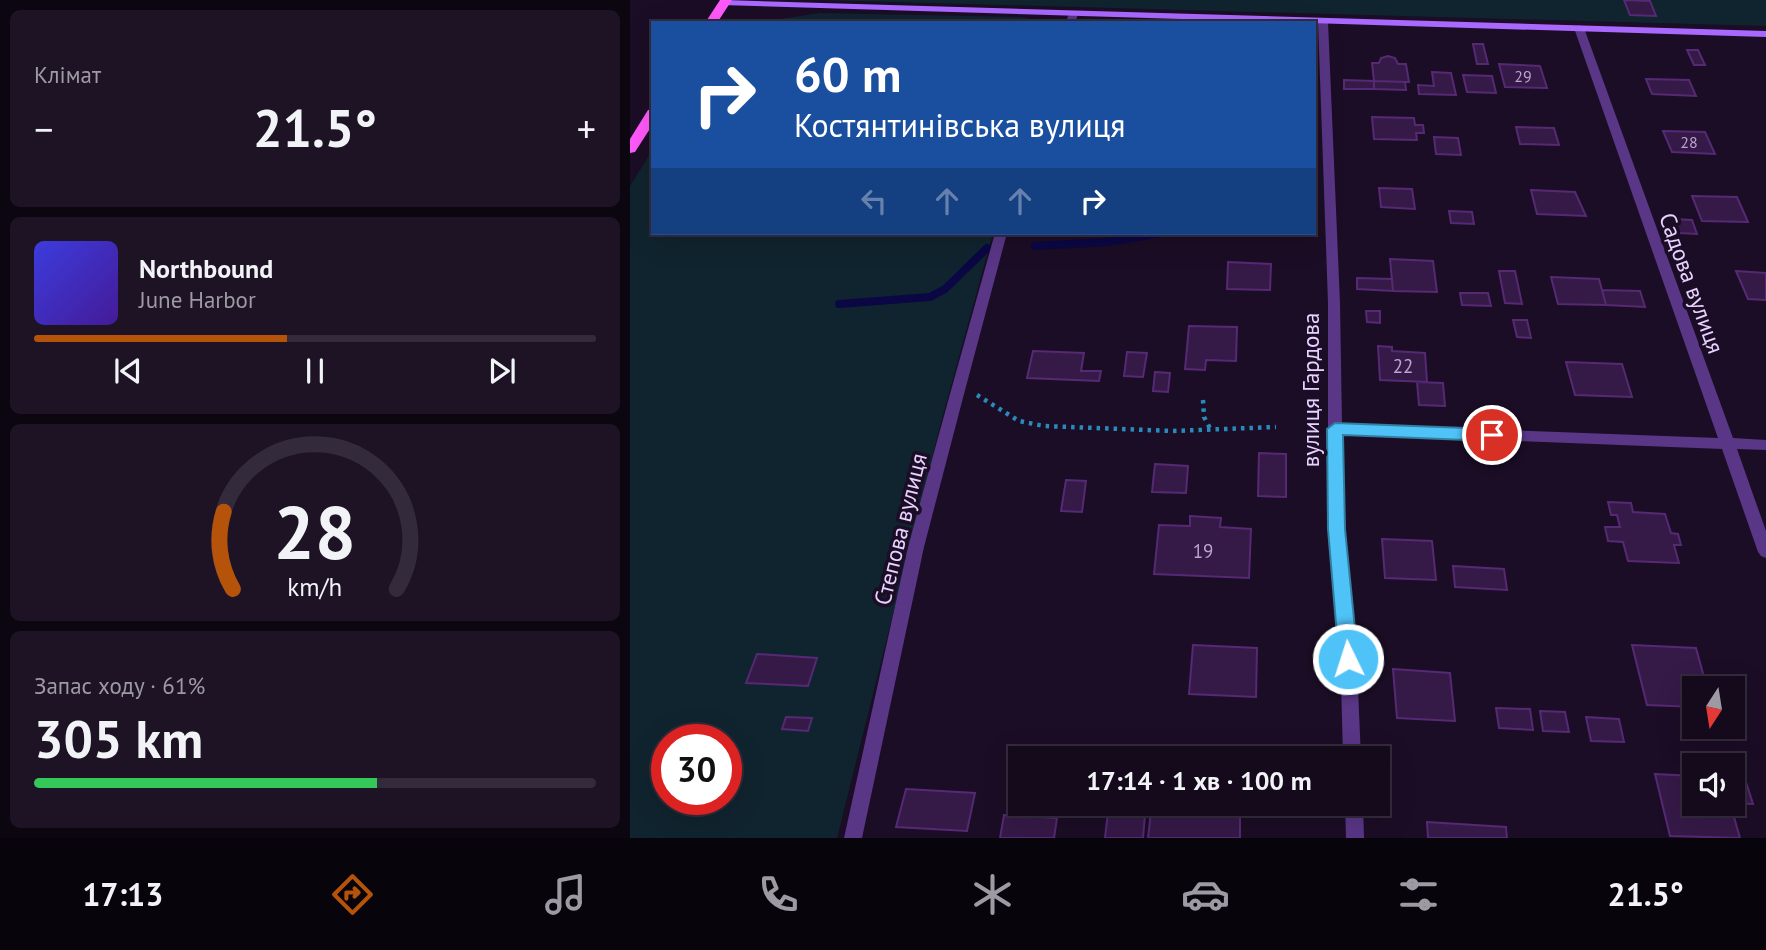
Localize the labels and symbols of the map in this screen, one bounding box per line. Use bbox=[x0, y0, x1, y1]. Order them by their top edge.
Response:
house number: 29 bbox=[1514, 66, 1532, 86]
house number: 28 bbox=[1680, 132, 1698, 152]
street label: Садова вулиця bbox=[1653, 209, 1731, 357]
street label: вулиця Гардова bbox=[1296, 313, 1325, 467]
house number: 22 bbox=[1393, 354, 1413, 378]
pin bbox=[1462, 405, 1522, 465]
street label: Степова вулиця bbox=[867, 450, 933, 608]
house number: 19 bbox=[1193, 539, 1213, 563]
position arrow bbox=[1311, 622, 1385, 696]
north arrow bbox=[1682, 676, 1745, 738]
speed limit sign: 30 bbox=[651, 724, 742, 815]

